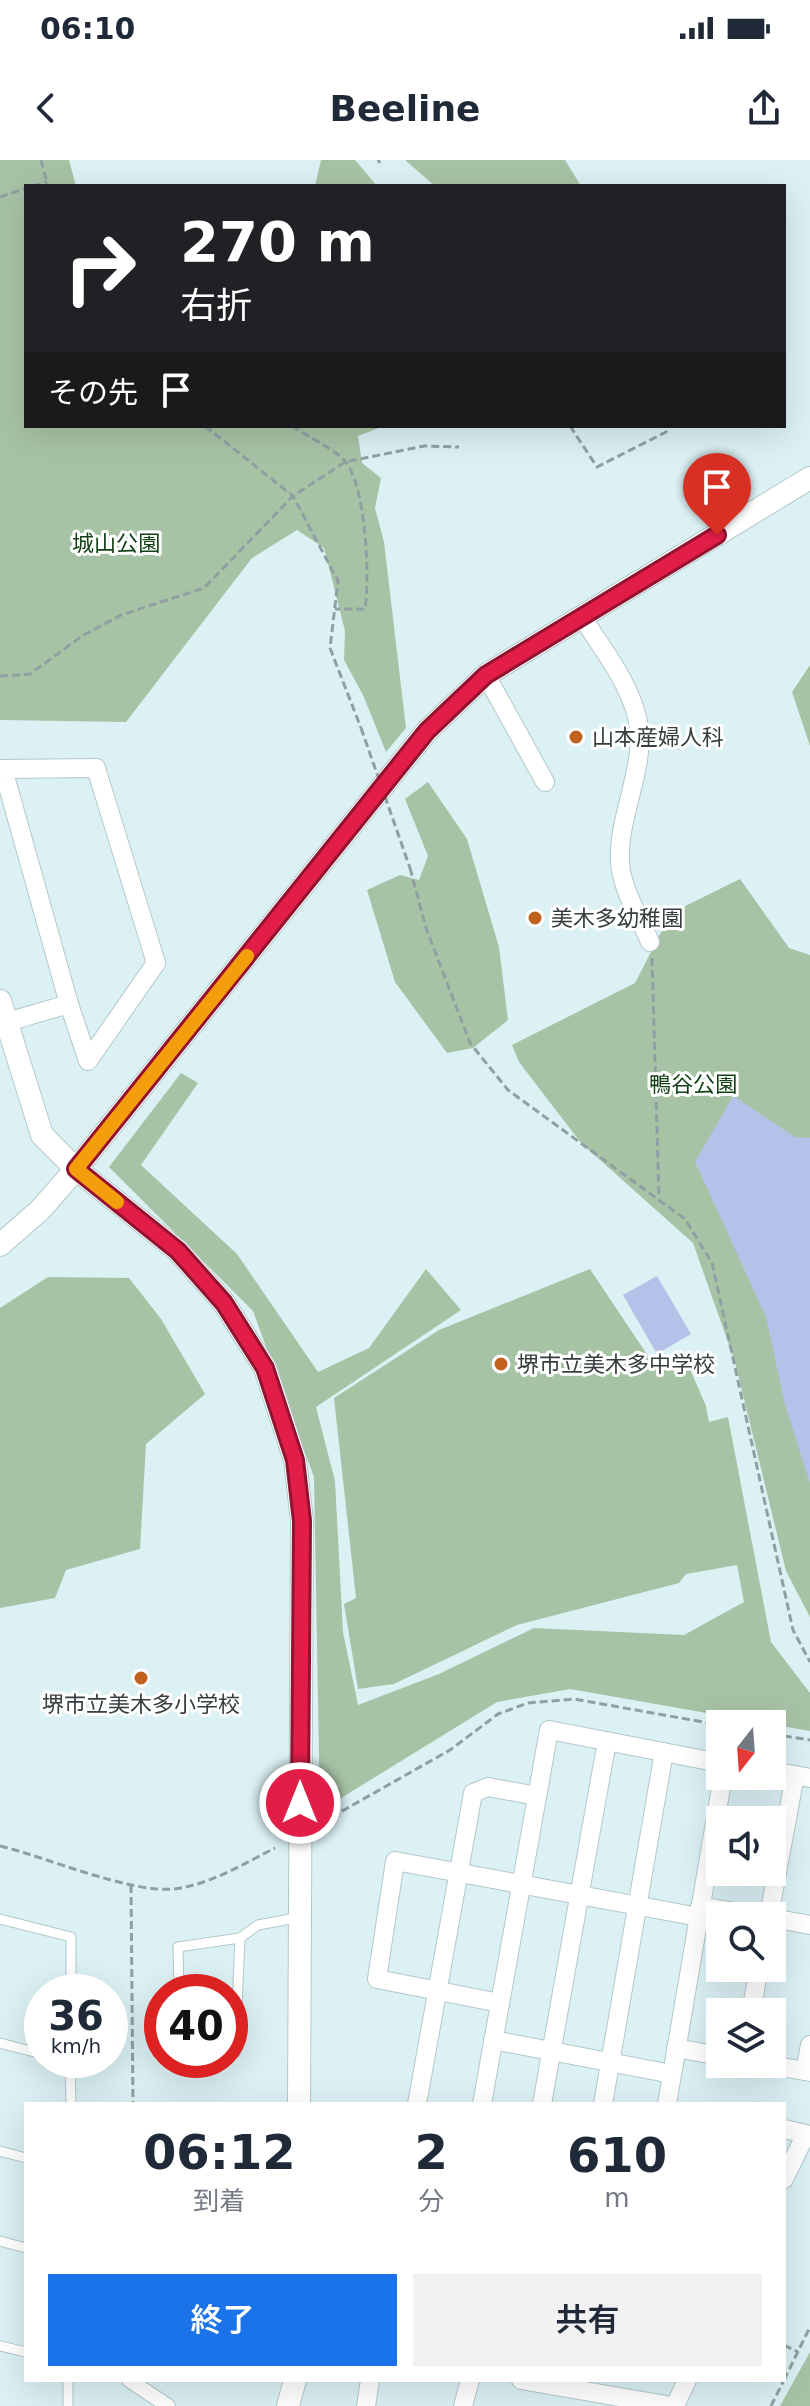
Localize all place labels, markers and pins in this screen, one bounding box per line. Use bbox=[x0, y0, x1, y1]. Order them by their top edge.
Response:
pin bbox=[683, 453, 751, 535]
place label: 山本産婦人科 bbox=[592, 725, 724, 750]
marker: 山本産婦人科 bbox=[567, 728, 585, 746]
place label: 美木多幼稚園 bbox=[551, 906, 683, 931]
marker: 美木多幼稚園 bbox=[526, 909, 544, 927]
place label: 堺市立美木多中学校 bbox=[517, 1352, 715, 1377]
marker: 堺市立美木多中学校 bbox=[492, 1355, 510, 1373]
marker: 堺市立美木多小学校 bbox=[132, 1669, 150, 1687]
place label: 堺市立美木多小学校 bbox=[42, 1692, 240, 1717]

